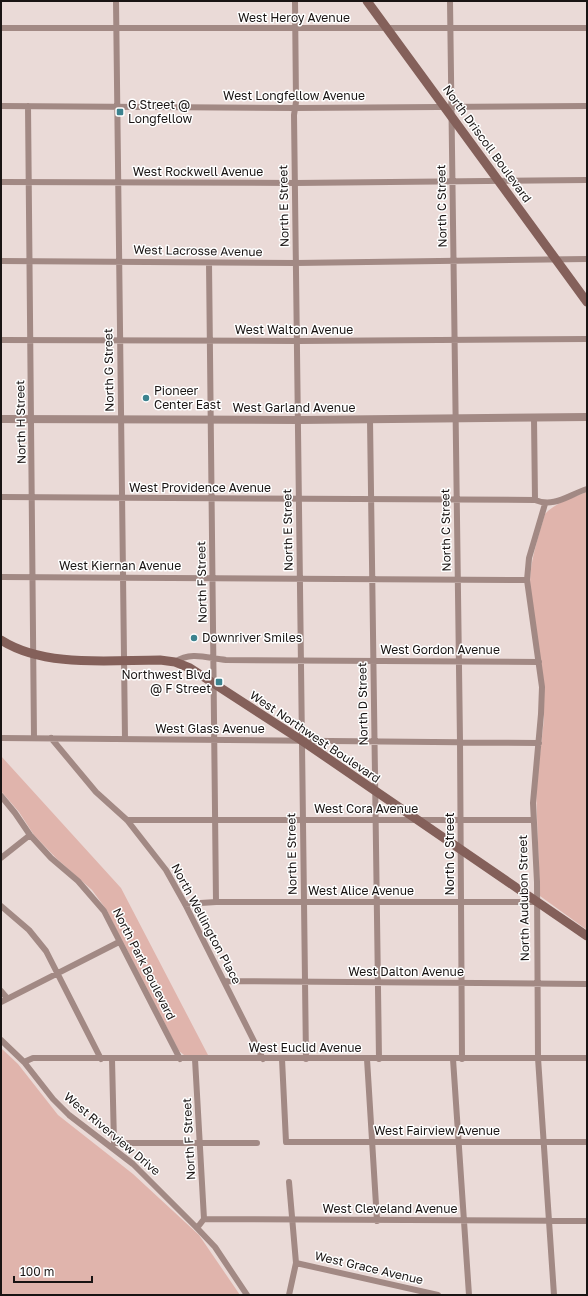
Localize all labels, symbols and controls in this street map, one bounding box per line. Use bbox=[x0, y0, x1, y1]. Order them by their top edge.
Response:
street label: West Heroy Avenue bbox=[238, 10, 350, 25]
street label: North Driscoll Boulevard bbox=[440, 82, 535, 205]
street label: West Longfellow Avenue bbox=[223, 88, 365, 103]
place label: G Street @ Longfellow bbox=[128, 97, 193, 126]
marker: G Street @ Longfellow bbox=[115, 107, 125, 117]
street label: West Rockwell Avenue bbox=[133, 164, 263, 179]
street label: North C Street bbox=[433, 164, 450, 248]
street label: North E Street bbox=[275, 165, 292, 247]
street label: West Lacrosse Avenue bbox=[133, 242, 263, 259]
street label: West Walton Avenue bbox=[235, 322, 353, 337]
street label: North G Street bbox=[100, 328, 117, 412]
street label: North H Street bbox=[12, 380, 29, 464]
place label: Pioneer Center East bbox=[154, 383, 221, 412]
marker: Pioneer Center East bbox=[141, 393, 151, 403]
street label: West Garland Avenue bbox=[233, 400, 355, 415]
street label: West Providence Avenue bbox=[129, 480, 271, 495]
street label: North C Street bbox=[437, 488, 454, 572]
street label: North E Street bbox=[279, 489, 296, 571]
street label: North F Street bbox=[193, 541, 210, 623]
street label: West Kiernan Avenue bbox=[59, 558, 181, 573]
place label: Downriver Smiles bbox=[202, 630, 302, 645]
marker: Downriver Smiles bbox=[189, 633, 199, 643]
street label: West Gordon Avenue bbox=[380, 642, 500, 657]
street label: North D Street bbox=[354, 662, 371, 746]
place label: Northwest Blvd @ F Street bbox=[121, 667, 211, 696]
marker: Northwest Blvd @ F Street bbox=[214, 677, 224, 687]
street label: West Northwest Boulevard bbox=[247, 687, 383, 786]
street label: West Glass Avenue bbox=[155, 721, 265, 736]
street label: West Cora Avenue bbox=[314, 801, 418, 816]
street label: North C Street bbox=[442, 812, 457, 896]
street label: North E Street bbox=[283, 813, 300, 895]
street label: North Audubon Street bbox=[515, 834, 532, 961]
street label: North Wellington Place bbox=[168, 861, 245, 987]
street label: West Alice Avenue bbox=[308, 883, 414, 898]
street label: North Park Boulevard bbox=[110, 905, 179, 1022]
street label: West Dalton Avenue bbox=[348, 964, 464, 979]
street label: West Euclid Avenue bbox=[248, 1040, 362, 1055]
street label: West Riverview Drive bbox=[61, 1089, 164, 1178]
street label: North F Street bbox=[179, 1097, 198, 1180]
street label: West Fairview Avenue bbox=[374, 1123, 500, 1138]
street label: West Cleveland Avenue bbox=[323, 1201, 458, 1216]
street label: West Grace Avenue bbox=[313, 1248, 425, 1287]
scale bar bbox=[14, 1258, 92, 1284]
text: 100 m bbox=[20, 1264, 54, 1279]

